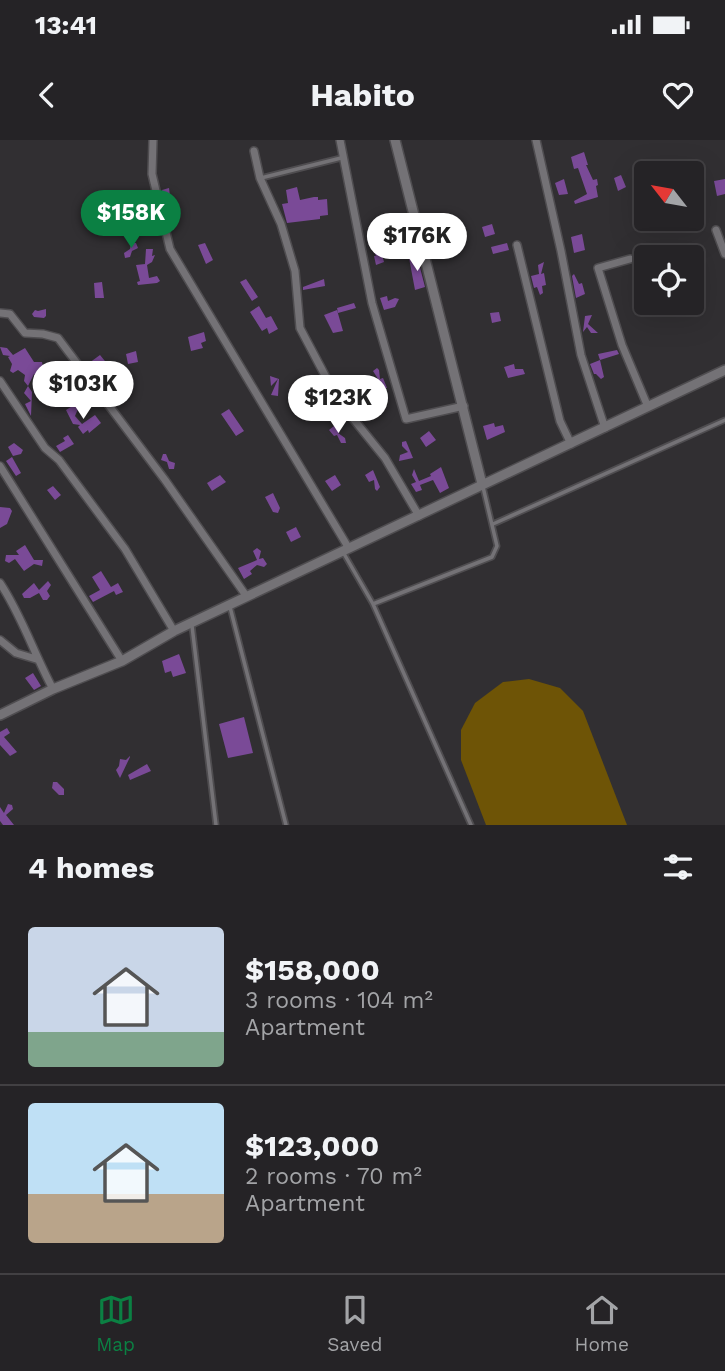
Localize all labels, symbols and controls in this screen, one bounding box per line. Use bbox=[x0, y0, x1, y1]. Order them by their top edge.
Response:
text: 13:41 bbox=[35, 10, 97, 40]
icon: back bbox=[28, 76, 66, 114]
text: Habito bbox=[310, 76, 415, 114]
icon: heart bbox=[659, 76, 697, 114]
north arrow bbox=[634, 161, 704, 231]
map controls bbox=[634, 161, 704, 315]
pin: $158K bbox=[82, 190, 180, 250]
text: $158K bbox=[97, 199, 165, 226]
pin: $176K bbox=[368, 214, 466, 273]
text: $176K bbox=[383, 222, 451, 249]
button: locate bbox=[634, 245, 704, 315]
pin: $103K bbox=[34, 362, 132, 421]
text: $103K bbox=[49, 370, 117, 397]
pin: $123K bbox=[289, 376, 387, 435]
text: $123K bbox=[304, 384, 372, 411]
icon: filters bbox=[659, 848, 697, 886]
text: 4 homes bbox=[28, 850, 154, 885]
text: $158,000 bbox=[245, 952, 380, 987]
icon: home bbox=[84, 955, 168, 1039]
text: 3 rooms · 104 m² bbox=[245, 987, 433, 1014]
text: Apartment bbox=[245, 1014, 365, 1041]
text: $123,000 bbox=[245, 1128, 379, 1163]
icon: home bbox=[84, 1131, 168, 1215]
text: 2 rooms · 70 m² bbox=[245, 1163, 422, 1190]
text: Apartment bbox=[245, 1190, 365, 1217]
tab: Map bbox=[96, 1291, 135, 1356]
tab: Saved bbox=[327, 1291, 382, 1356]
tab: Home bbox=[575, 1291, 629, 1356]

